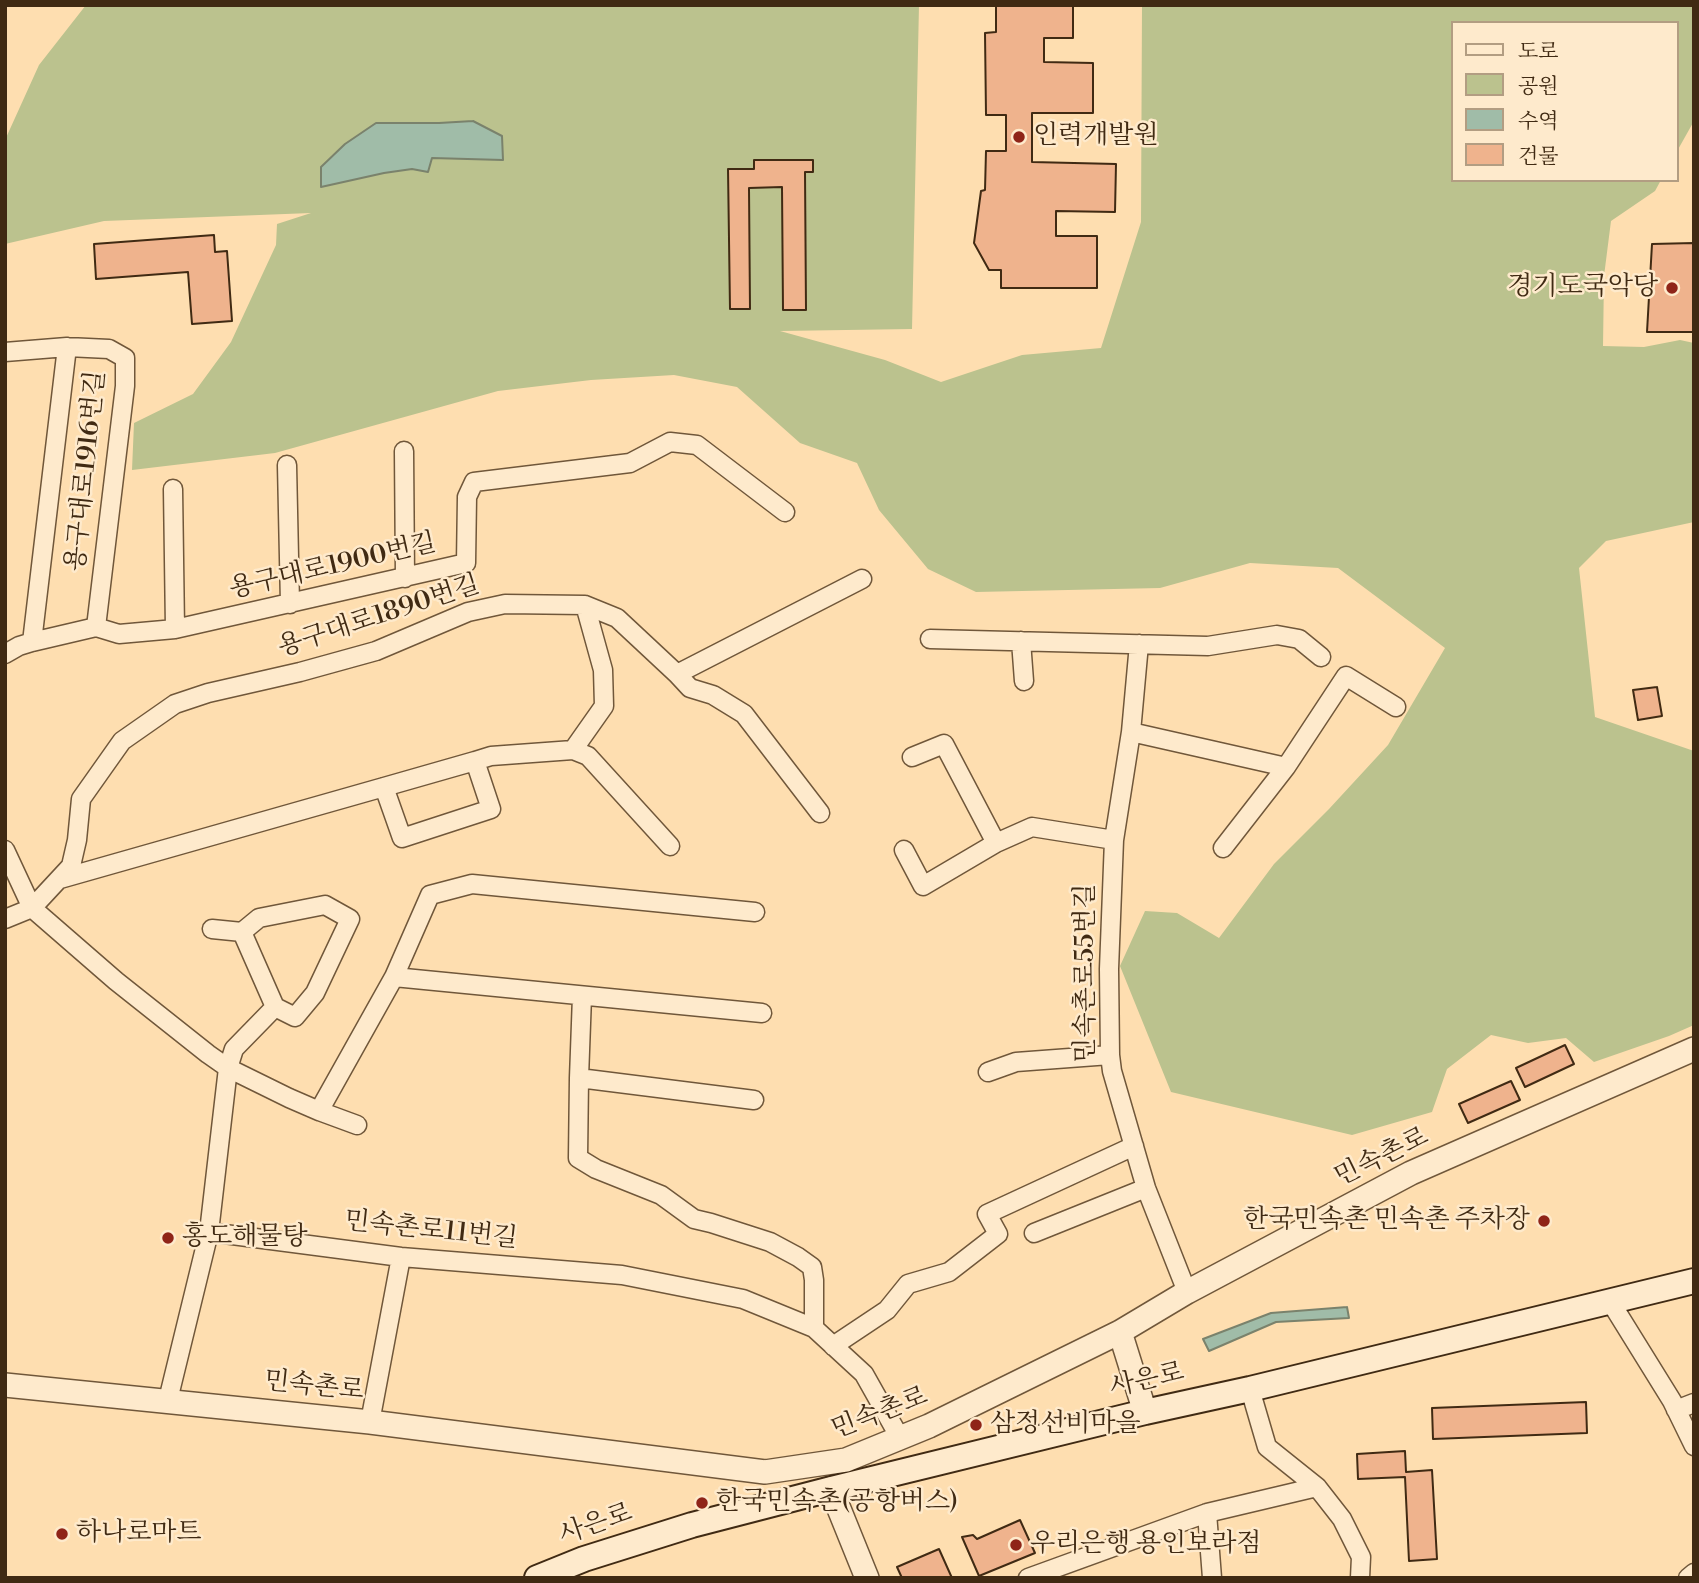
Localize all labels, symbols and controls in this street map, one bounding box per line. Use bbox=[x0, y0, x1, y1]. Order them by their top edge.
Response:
legend bbox=[1450, 21, 1678, 182]
text: 도로 bbox=[1518, 39, 1559, 65]
text: 공원 bbox=[1518, 74, 1559, 100]
text: 수역 bbox=[1518, 109, 1559, 135]
place label: 인력개발원 bbox=[1033, 121, 1159, 153]
marker: 인력개발원 bbox=[1011, 129, 1027, 145]
text: 건물 bbox=[1518, 144, 1559, 170]
place label: 경기도국악당 bbox=[1507, 272, 1658, 304]
marker: 경기도국악당 bbox=[1664, 280, 1680, 296]
street label: 용구대로1916번길 bbox=[61, 369, 113, 573]
street label: 용구대로1900번길 bbox=[227, 528, 439, 606]
street label: 용구대로1890번길 bbox=[274, 570, 484, 664]
street label: 민속촌로55번길 bbox=[1071, 883, 1103, 1063]
street label: 민속촌로 bbox=[1330, 1122, 1434, 1194]
place label: 한국민속촌 민속촌 주차장 bbox=[1243, 1205, 1530, 1237]
street label: 민속촌로11번길 bbox=[343, 1206, 519, 1256]
marker: 한국민속촌 민속촌 주차장 bbox=[1536, 1213, 1552, 1229]
place label: 홍도해물탕 bbox=[182, 1222, 308, 1254]
marker: 홍도해물탕 bbox=[160, 1230, 176, 1246]
street label: 사은로 bbox=[1107, 1357, 1187, 1405]
street label: 민속촌로 bbox=[262, 1366, 366, 1408]
street label: 민속촌로 bbox=[828, 1381, 932, 1447]
place label: 삼정선비마을 bbox=[990, 1409, 1141, 1441]
marker: 삼정선비마을 bbox=[968, 1417, 984, 1433]
place label: 한국민속촌(공항버스) bbox=[716, 1487, 958, 1519]
marker: 한국민속촌(공항버스) bbox=[694, 1495, 710, 1511]
street label: 사은로 bbox=[555, 1498, 637, 1552]
place label: 하나로마트 bbox=[76, 1518, 202, 1550]
marker: 하나로마트 bbox=[54, 1526, 70, 1542]
place label: 우리은행 용인보라점 bbox=[1030, 1529, 1261, 1561]
marker: 우리은행 용인보라점 bbox=[1008, 1537, 1024, 1553]

